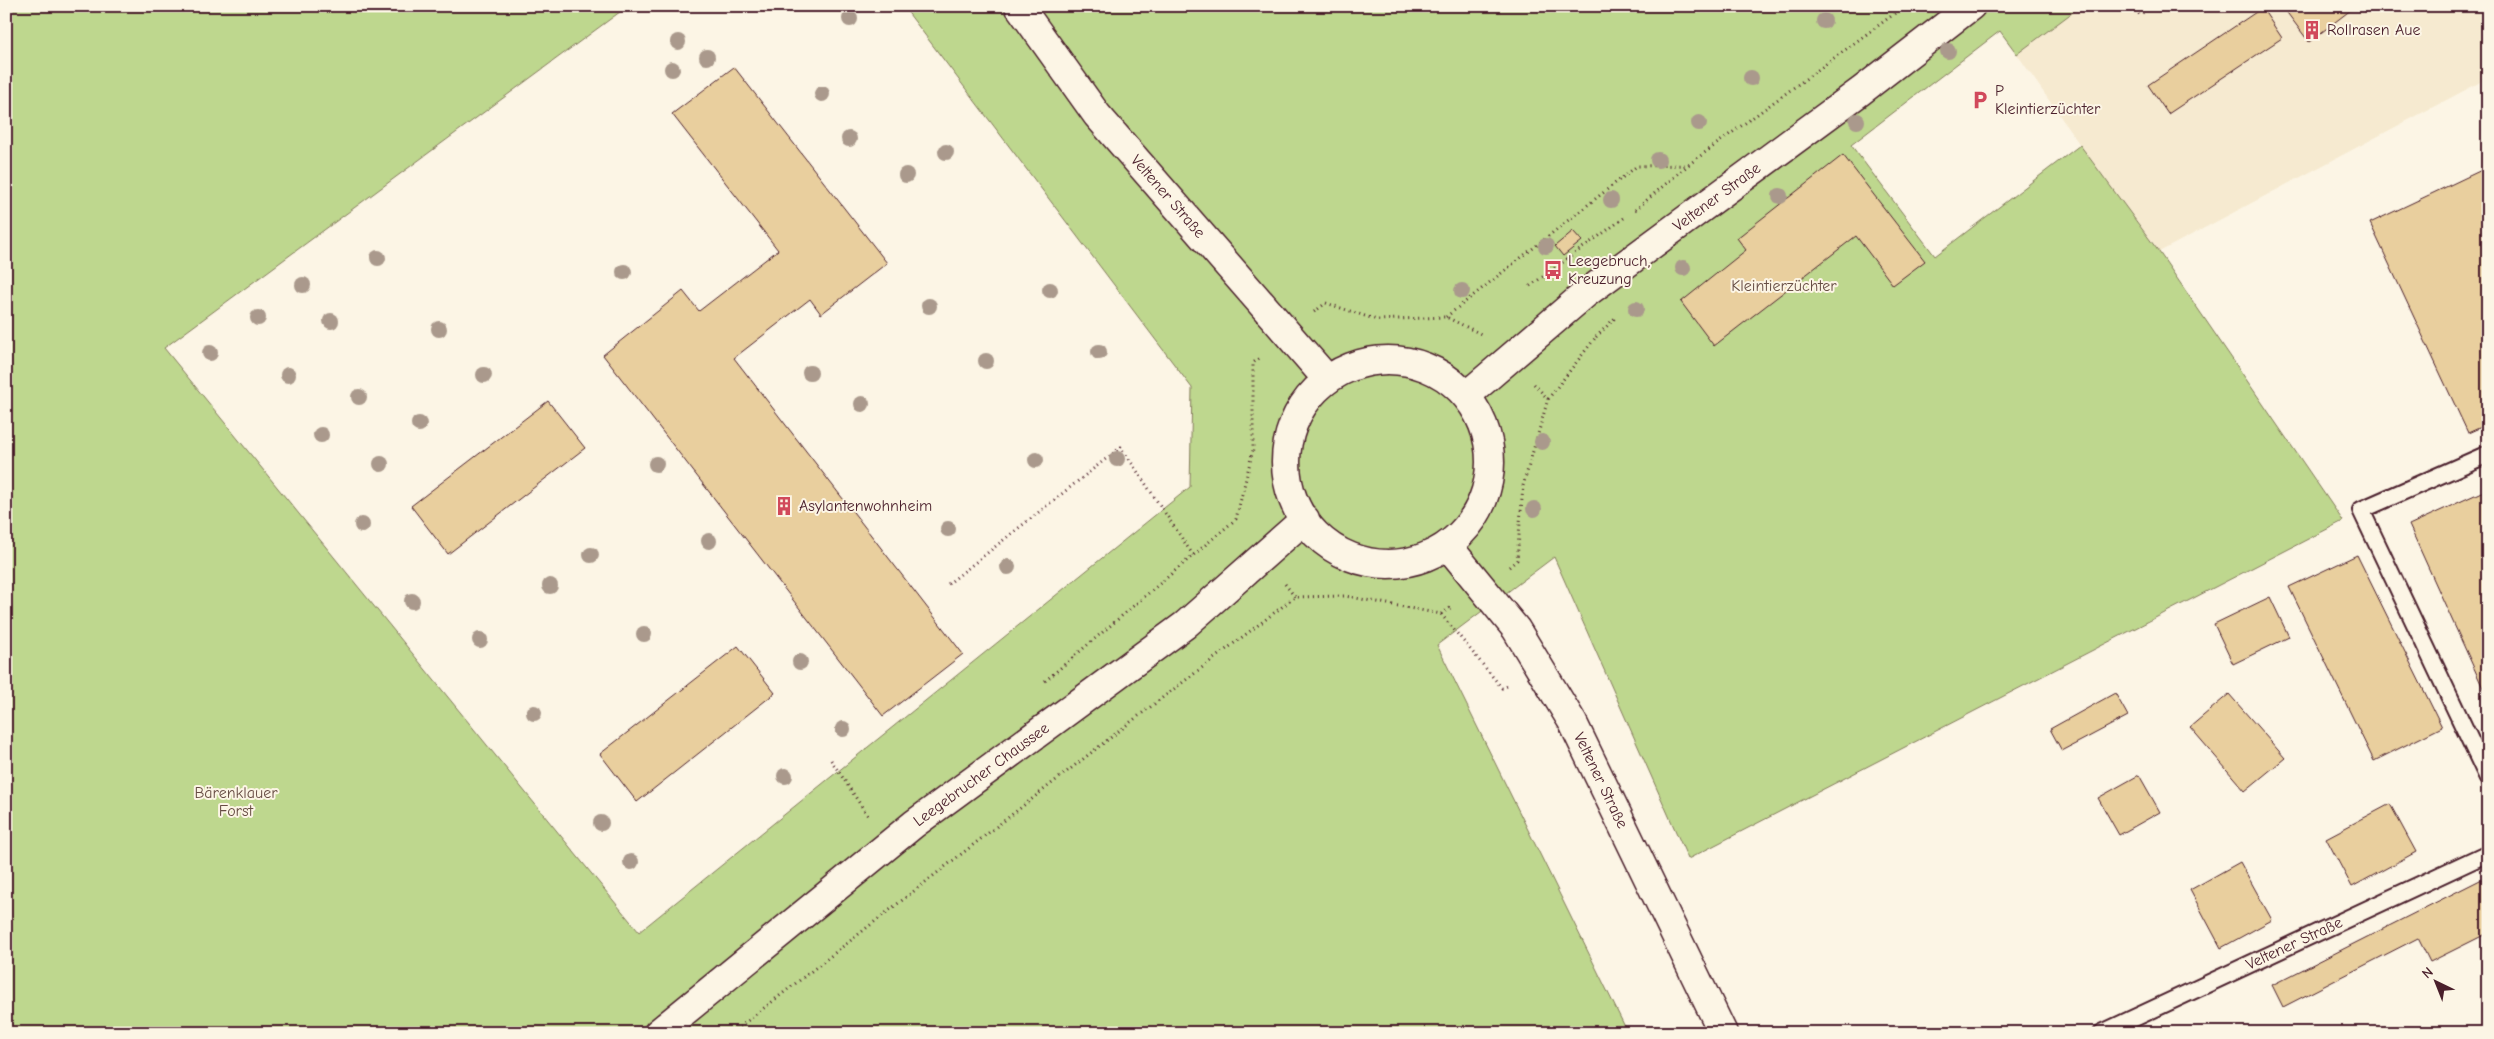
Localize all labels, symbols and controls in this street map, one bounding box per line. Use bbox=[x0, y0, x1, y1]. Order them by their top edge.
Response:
building icon: Rollrasen Aue bbox=[2301, 19, 2323, 41]
place label: Rollrasen Aue bbox=[2327, 21, 2420, 39]
place label: P Kleintierzüchter bbox=[1995, 82, 2101, 118]
parking icon: P Kleintierzüchter bbox=[1969, 89, 1991, 111]
street label: Veltener Straße bbox=[1127, 151, 1209, 242]
street label: Veltener Straße bbox=[1670, 159, 1764, 235]
place label: Leegebruch, Kreuzung bbox=[1568, 252, 1650, 288]
bus stop icon: Leegebruch, Kreuzung bbox=[1542, 259, 1564, 281]
park label: Kleintierzüchter bbox=[1731, 277, 1837, 295]
building icon: Asylantenwohnheim bbox=[773, 495, 795, 517]
place label: Asylantenwohnheim bbox=[799, 497, 932, 515]
street label: Leegebrucher Chaussee bbox=[910, 719, 1053, 830]
street label: Veltener Straße bbox=[1570, 730, 1632, 831]
park label: Bärenklauer Forst bbox=[194, 784, 278, 820]
street label: Veltener Straße bbox=[2243, 913, 2345, 974]
north arrow bbox=[2412, 956, 2462, 1006]
text: N bbox=[2418, 964, 2437, 982]

